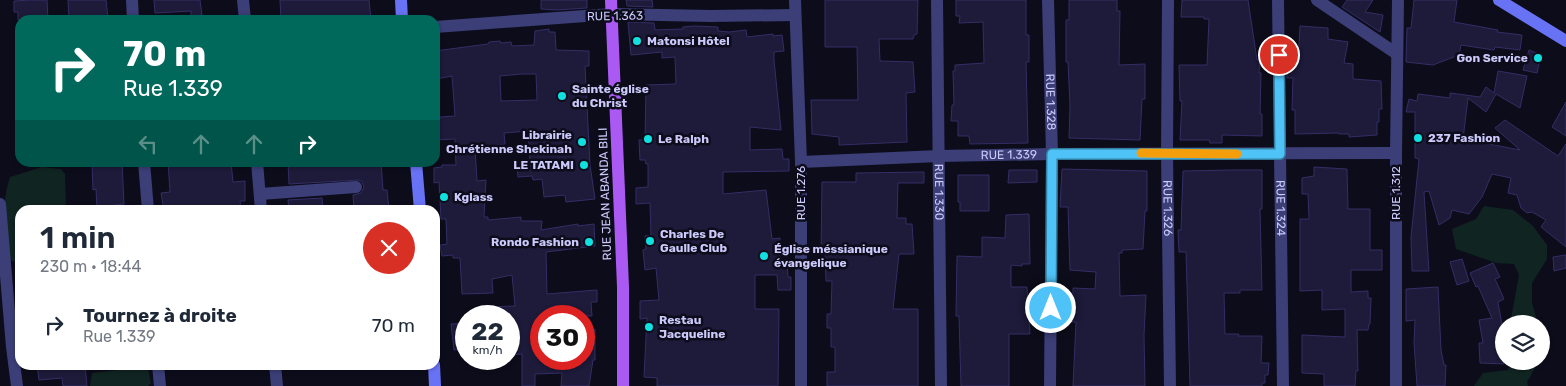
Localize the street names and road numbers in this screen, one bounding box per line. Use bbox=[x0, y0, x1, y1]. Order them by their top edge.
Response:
street label: RUE 1.363 bbox=[587, 9, 643, 23]
street label: RUE 1.328 bbox=[1043, 73, 1058, 130]
street label: RUE JEAN ABANDA BILI bbox=[596, 127, 614, 261]
street label: RUE 1.339 bbox=[981, 147, 1037, 162]
street label: RUE 1.330 bbox=[932, 164, 946, 220]
street label: RUE 1.276 bbox=[794, 166, 808, 220]
street label: RUE 1.312 bbox=[1389, 166, 1403, 220]
street label: RUE 1.326 bbox=[1160, 180, 1175, 236]
street label: RUE 1.324 bbox=[1273, 180, 1288, 237]

